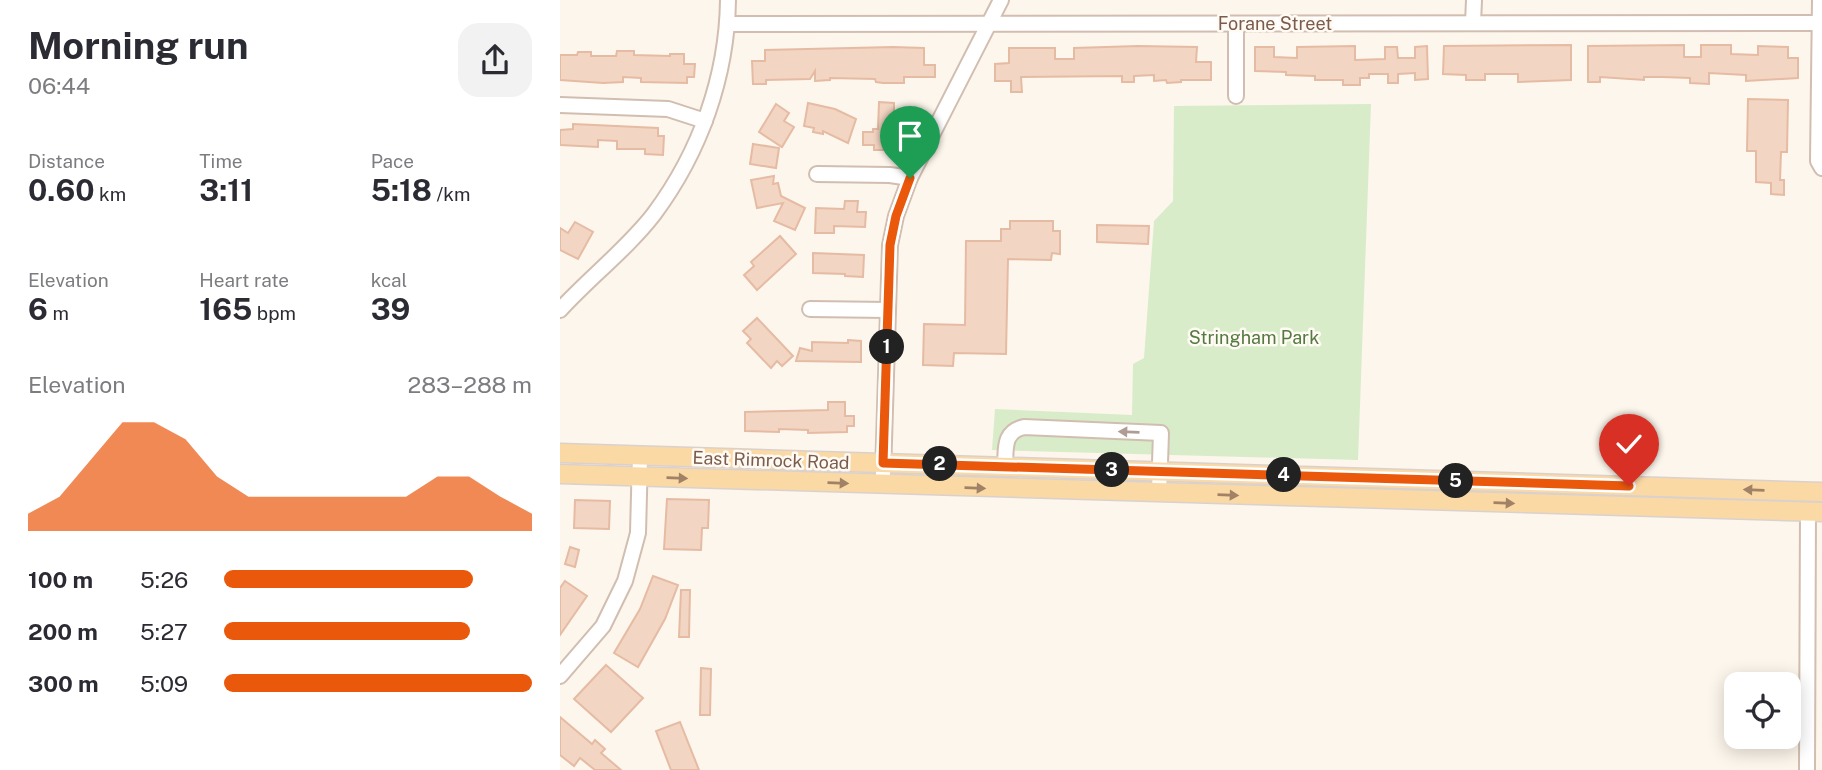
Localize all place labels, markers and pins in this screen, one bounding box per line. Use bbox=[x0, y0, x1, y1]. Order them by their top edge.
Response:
pin bbox=[880, 106, 940, 178]
pin: 1 bbox=[870, 330, 904, 364]
pin bbox=[1599, 414, 1659, 486]
pin: 2 bbox=[922, 447, 958, 482]
pin: 3 bbox=[1094, 452, 1130, 488]
pin: 4 bbox=[1266, 458, 1302, 492]
pin: 5 bbox=[1438, 463, 1474, 498]

